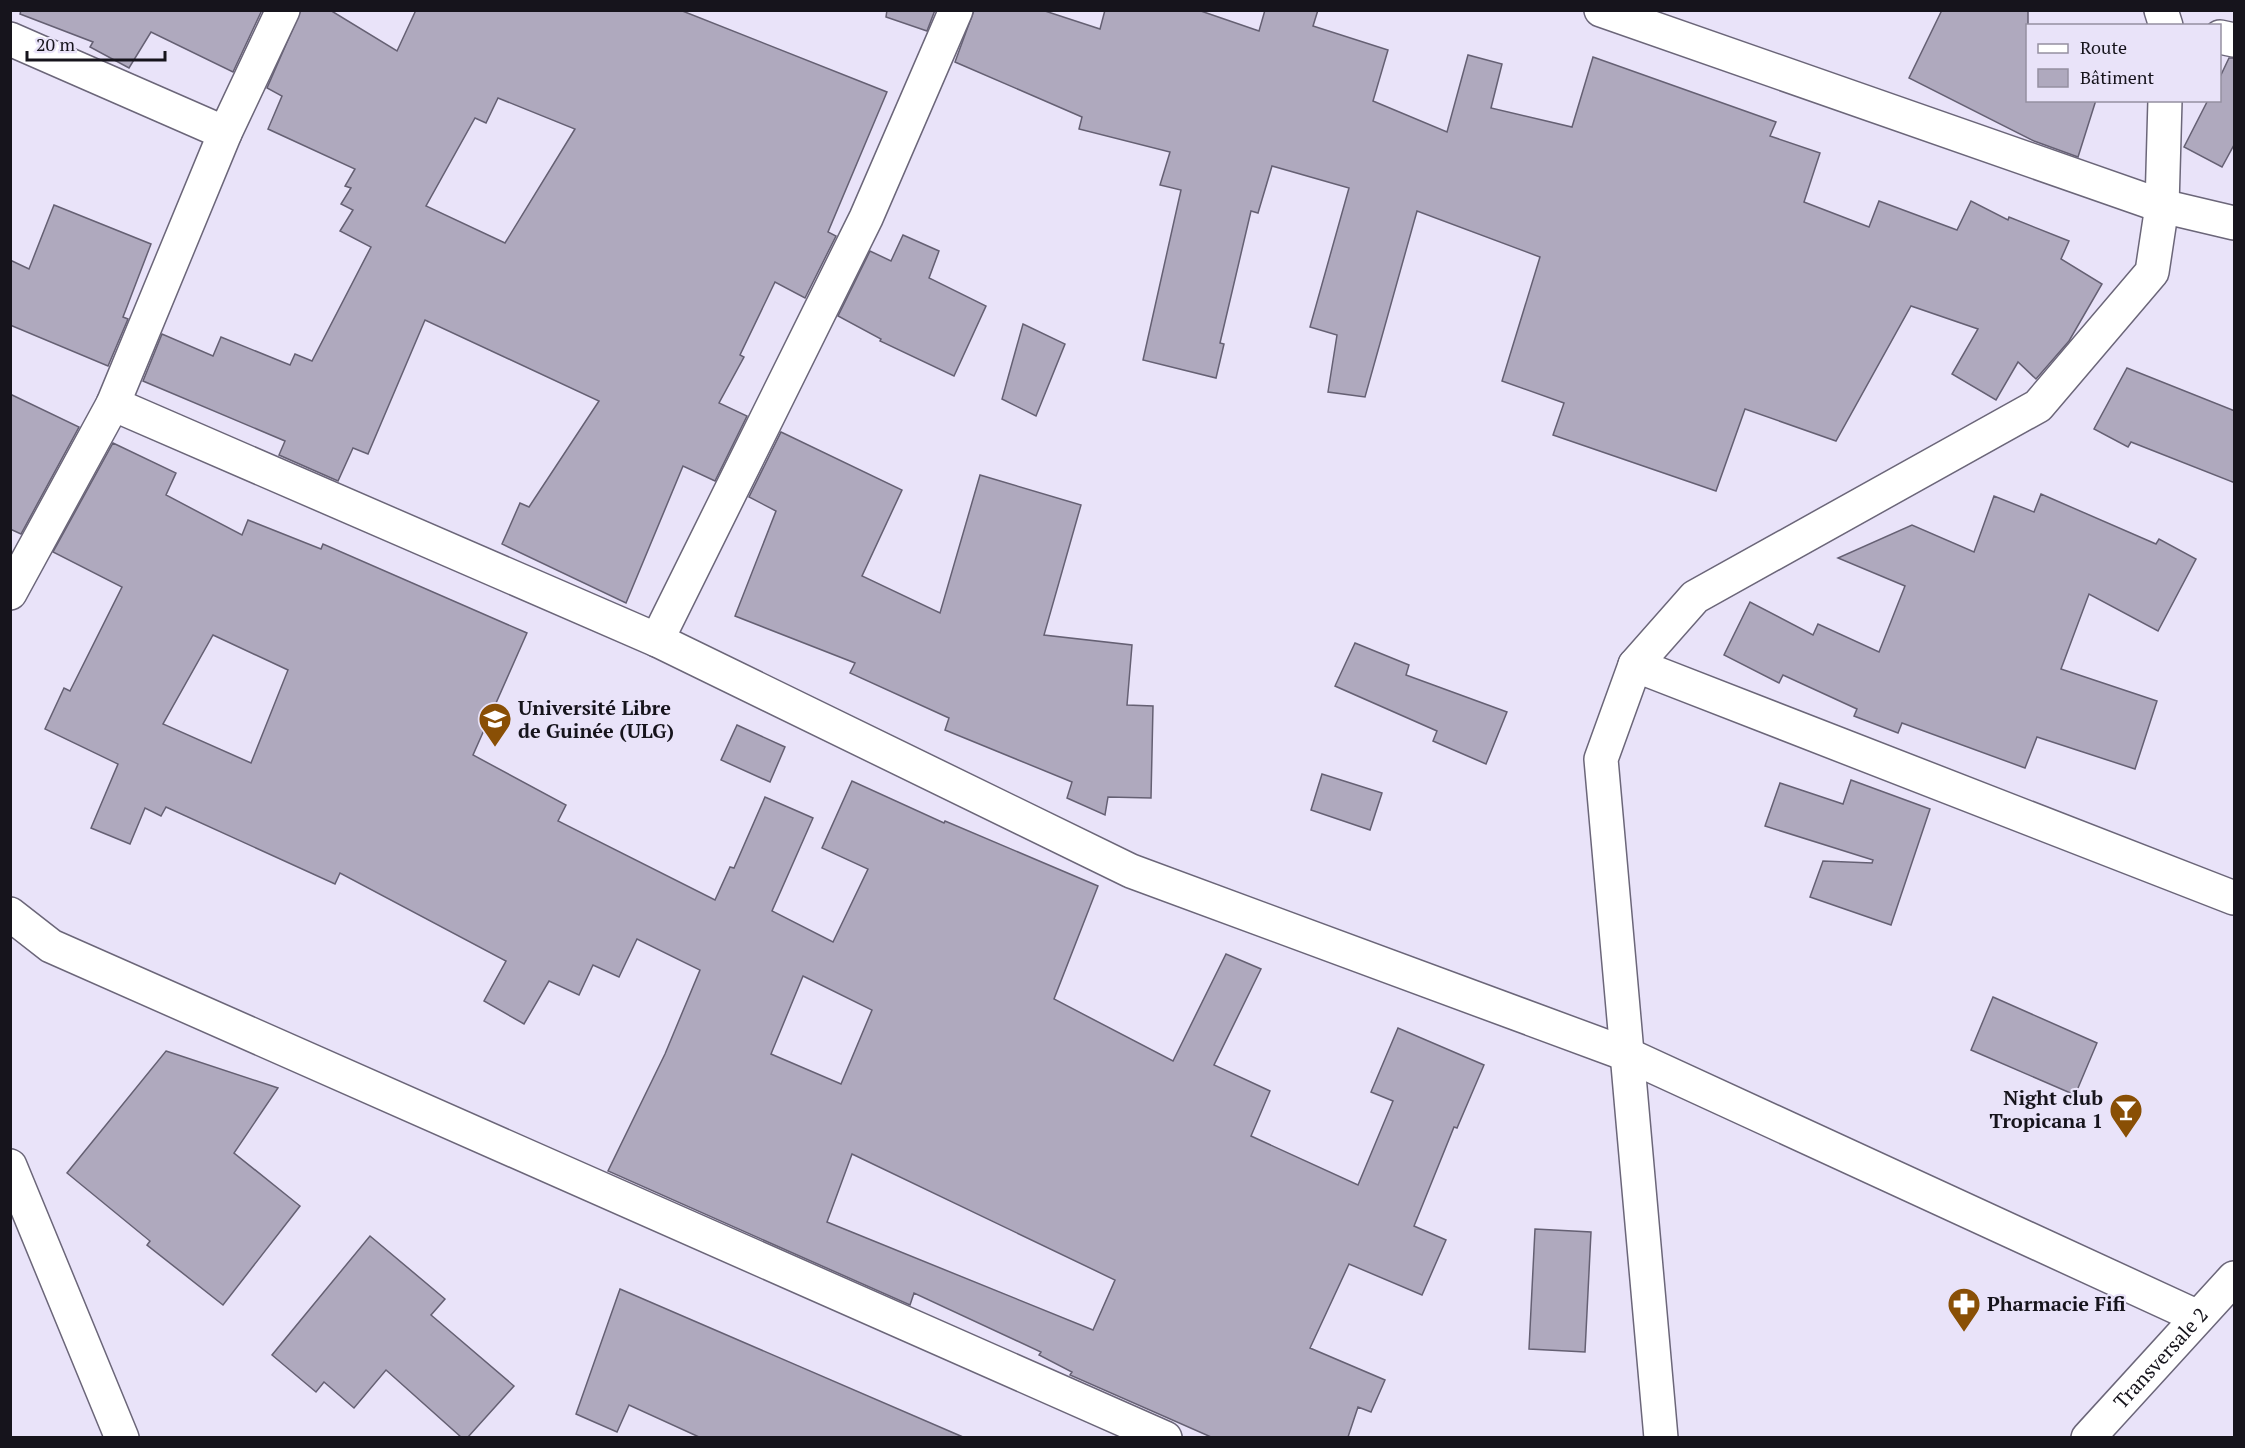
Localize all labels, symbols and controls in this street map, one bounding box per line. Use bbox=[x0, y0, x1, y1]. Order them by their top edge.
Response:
scale bar bbox=[27, 24, 165, 62]
legend bbox=[2026, 24, 2221, 102]
text: 20 m bbox=[36, 32, 76, 56]
text: Route bbox=[2080, 35, 2127, 59]
text: Bâtiment bbox=[2080, 65, 2155, 89]
place label: Université Libre de Guinée (ULG) bbox=[518, 694, 674, 744]
school or university icon: Université Libre de Guinée (ULG) bbox=[477, 701, 513, 748]
place label: Night club Tropicana 1 bbox=[1989, 1084, 2103, 1134]
bar icon: Night club Tropicana 1 bbox=[2108, 1092, 2144, 1139]
pharmacy icon: Pharmacie Fifi bbox=[1946, 1286, 1982, 1333]
place label: Pharmacie Fifi bbox=[1987, 1290, 2126, 1317]
street label: Transversale 2 bbox=[2107, 1301, 2214, 1414]

